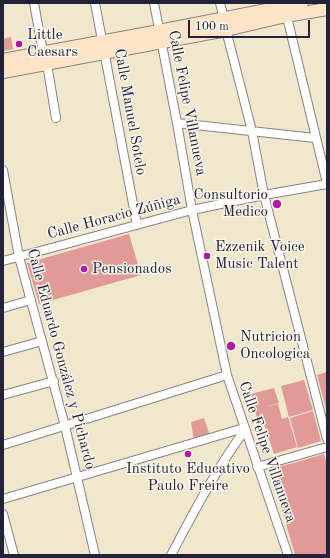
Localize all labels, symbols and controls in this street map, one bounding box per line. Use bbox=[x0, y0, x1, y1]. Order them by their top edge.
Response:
scale bar bbox=[190, 12, 312, 38]
text: 100 m bbox=[195, 21, 229, 33]
place label: Little Caesars bbox=[27, 26, 78, 61]
street label: Calle Felipe Villanueva bbox=[164, 29, 210, 177]
marker: Little Caesars bbox=[14, 39, 24, 49]
street label: Calle Manuel Sotelo bbox=[110, 47, 150, 177]
place label: Consultorio Medico bbox=[194, 186, 268, 221]
street label: Calle Horacio Zúñiga bbox=[45, 191, 183, 243]
marker: Consultorio Medico bbox=[271, 198, 283, 210]
place label: Ezzenik Voice Music Talent bbox=[215, 238, 305, 273]
street label: Calle Eduardo González y Pichardo bbox=[23, 247, 99, 471]
marker: Ezzenik Voice Music Talent bbox=[202, 251, 212, 261]
place label: Pensionados bbox=[92, 260, 172, 278]
marker: Pensionados bbox=[79, 264, 89, 274]
place label: Nutricion Oncologica bbox=[240, 328, 310, 363]
marker: Nutricion Oncologica bbox=[225, 340, 237, 352]
street label: Calle Felipe Villanueva bbox=[234, 379, 300, 525]
marker: Instituto Educativo Paulo Freire bbox=[183, 449, 193, 459]
place label: Instituto Educativo Paulo Freire bbox=[126, 460, 250, 495]

